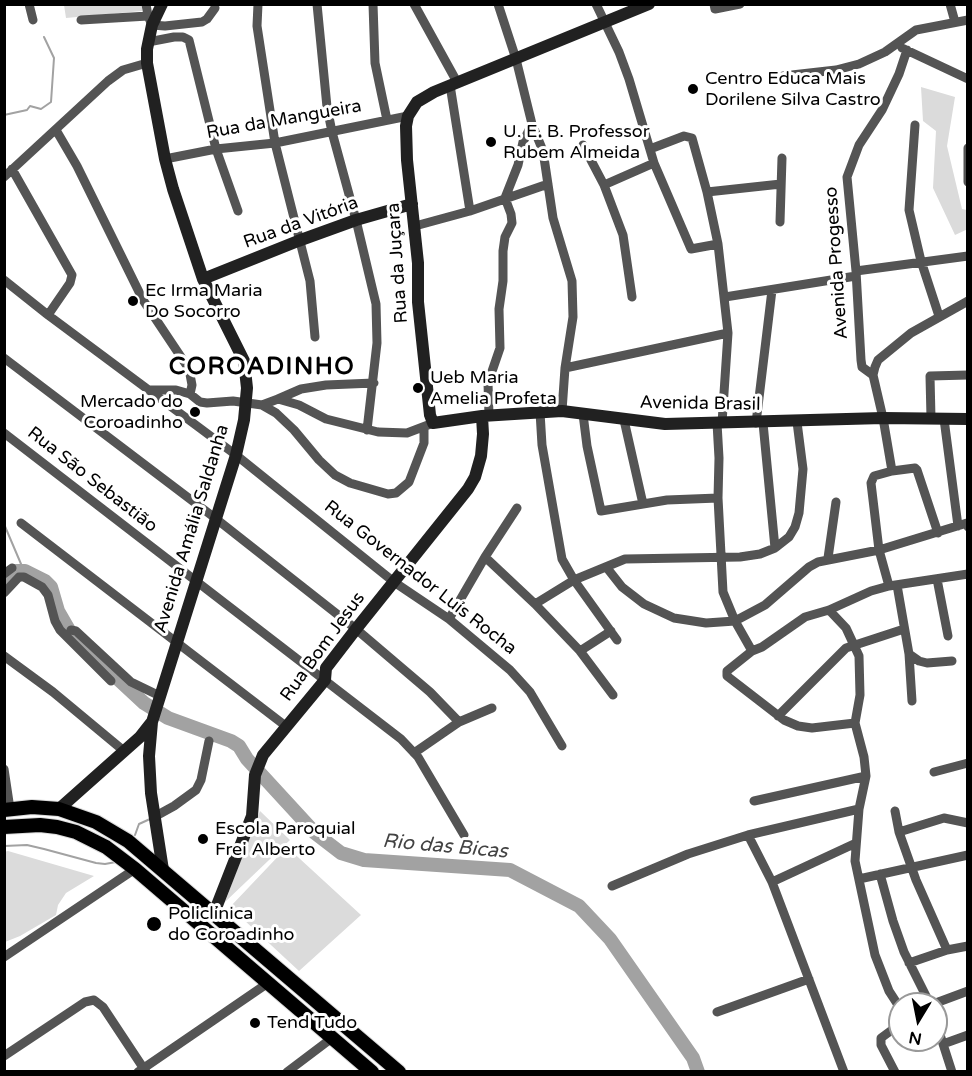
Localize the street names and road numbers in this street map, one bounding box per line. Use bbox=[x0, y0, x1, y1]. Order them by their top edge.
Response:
street label: Rua da Mangueira bbox=[205, 96, 363, 144]
street label: Avenida Progesso bbox=[821, 186, 853, 340]
street label: Rua da Vitória bbox=[241, 192, 361, 254]
street label: Rua da Juçara bbox=[383, 202, 413, 324]
street label: Avenida Brasil bbox=[639, 392, 761, 416]
street label: Avenida Amália Saldanha bbox=[150, 422, 234, 636]
street label: Rua São Sebastião bbox=[23, 423, 161, 537]
street label: Rua Governador Luís Rocha bbox=[320, 496, 520, 660]
street label: Rua Bom Jesus bbox=[276, 588, 370, 706]

